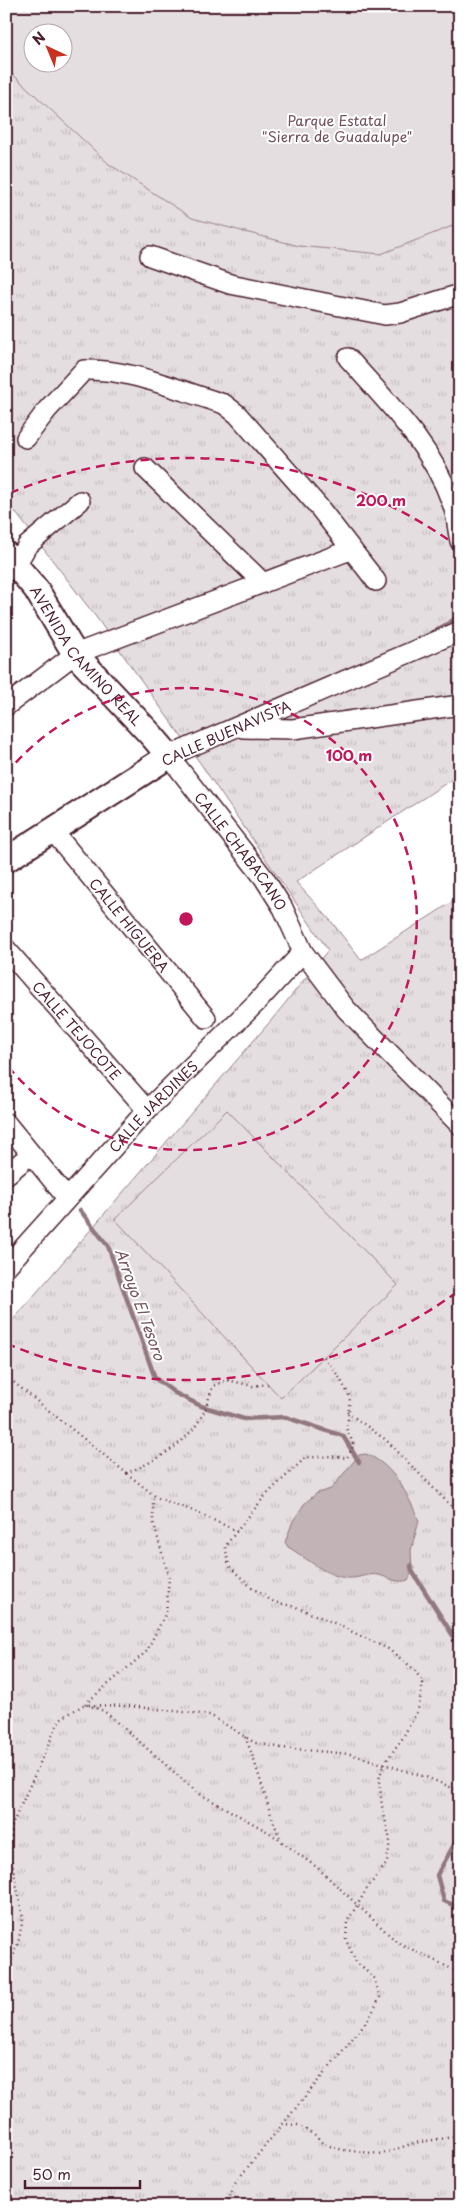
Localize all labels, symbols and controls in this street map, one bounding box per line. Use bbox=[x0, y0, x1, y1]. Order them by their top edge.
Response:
north arrow bbox=[22, 22, 72, 72]
text: N bbox=[27, 27, 50, 50]
park label: Parque Estatal "Sierra de Guadalupe" bbox=[262, 110, 412, 147]
text: 200 m bbox=[356, 488, 406, 511]
street label: AVENIDA CAMINO REAL bbox=[26, 581, 147, 730]
street label: CALLE BUENAVISTA bbox=[158, 695, 294, 771]
text: 100 m bbox=[326, 743, 372, 766]
street label: CALLE CHABACANO bbox=[190, 787, 292, 914]
street label: CALLE HIGUERA bbox=[85, 873, 175, 977]
centre of rings bbox=[177, 910, 195, 928]
street label: CALLE TEJOCOTE bbox=[28, 976, 126, 1084]
street label: CALLE JARDINES bbox=[104, 1055, 202, 1157]
water label: Arroyo El Tesoro bbox=[110, 1245, 172, 1365]
scale bar bbox=[25, 2157, 140, 2189]
text: 50 m bbox=[32, 2162, 71, 2185]

